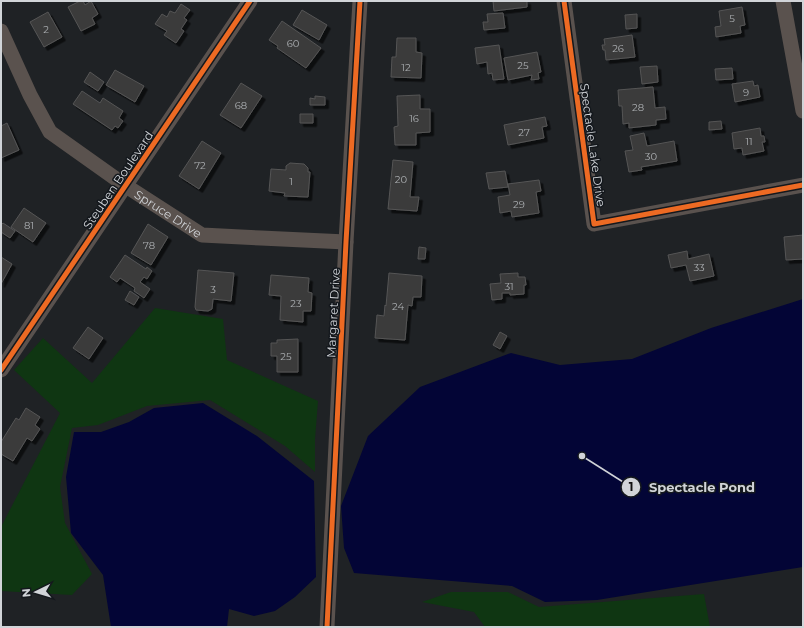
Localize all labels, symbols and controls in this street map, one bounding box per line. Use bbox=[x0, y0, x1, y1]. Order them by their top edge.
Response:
house number: 5 bbox=[729, 12, 735, 25]
house number: 2 bbox=[43, 23, 49, 36]
house number: 60 bbox=[287, 37, 300, 50]
house number: 26 bbox=[612, 42, 624, 55]
house number: 25 bbox=[517, 59, 529, 72]
house number: 12 bbox=[401, 61, 411, 74]
street label: Spectacle Lake Drive bbox=[577, 82, 609, 208]
house number: 9 bbox=[743, 86, 749, 99]
house number: 68 bbox=[235, 99, 247, 112]
house number: 28 bbox=[632, 101, 644, 114]
house number: 16 bbox=[409, 112, 419, 125]
house number: 27 bbox=[518, 126, 530, 139]
street label: Steuben Boulevard bbox=[80, 128, 156, 232]
house number: 11 bbox=[745, 135, 753, 148]
house number: 30 bbox=[645, 150, 658, 163]
house number: 72 bbox=[194, 159, 206, 172]
house number: 20 bbox=[395, 173, 408, 186]
house number: 1 bbox=[289, 175, 293, 188]
street label: Spruce Drive bbox=[132, 186, 205, 240]
house number: 29 bbox=[513, 198, 525, 211]
house number: 81 bbox=[24, 219, 34, 232]
house number: 78 bbox=[143, 239, 155, 252]
house number: 33 bbox=[693, 261, 705, 274]
street label: Margaret Drive bbox=[323, 268, 343, 358]
house number: 31 bbox=[504, 280, 514, 293]
house number: 3 bbox=[210, 283, 216, 296]
house number: 23 bbox=[290, 297, 302, 310]
house number: 24 bbox=[392, 300, 404, 313]
house number: 25 bbox=[280, 350, 292, 363]
callout: Spectacle Pond bbox=[621, 475, 763, 500]
text: 1 bbox=[629, 479, 633, 494]
text: Spectacle Pond bbox=[649, 479, 755, 495]
north arrow bbox=[16, 572, 56, 612]
text: N bbox=[19, 588, 33, 598]

